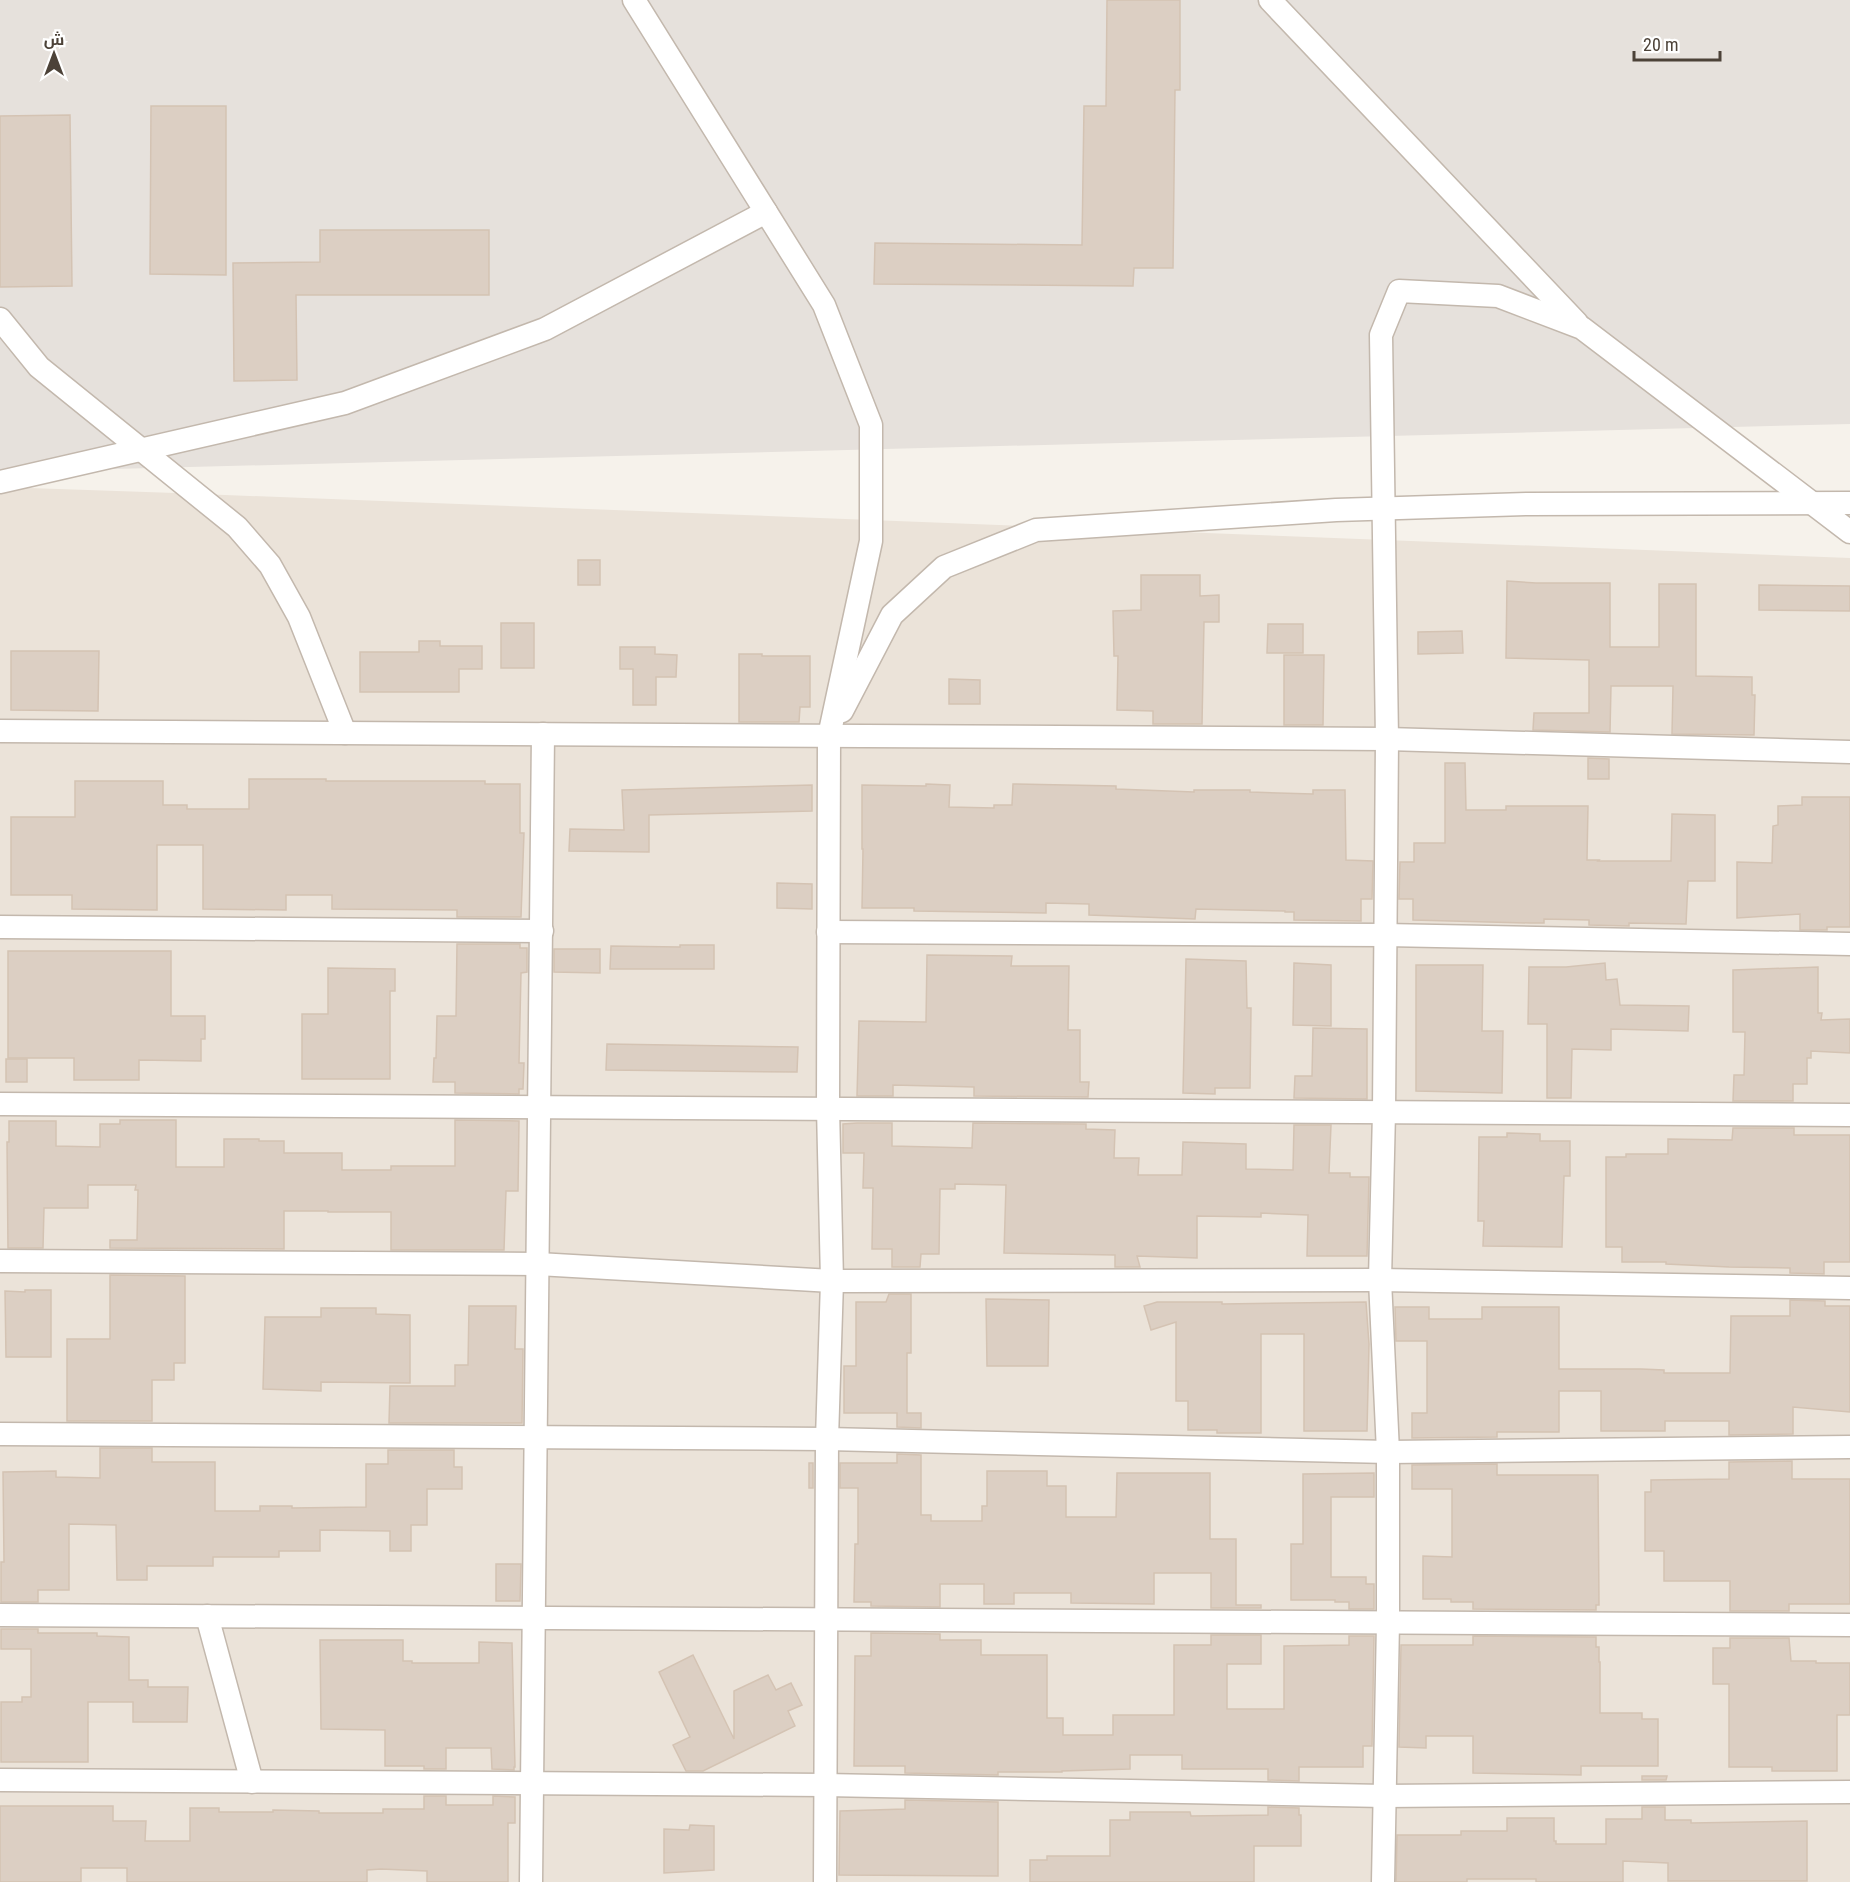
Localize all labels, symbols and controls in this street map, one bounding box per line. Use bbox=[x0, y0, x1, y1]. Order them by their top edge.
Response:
north arrow bbox=[24, 24, 84, 84]
scale bar bbox=[1634, 24, 1720, 62]
text: ش bbox=[44, 30, 64, 49]
text: 20 m bbox=[1643, 34, 1678, 55]

